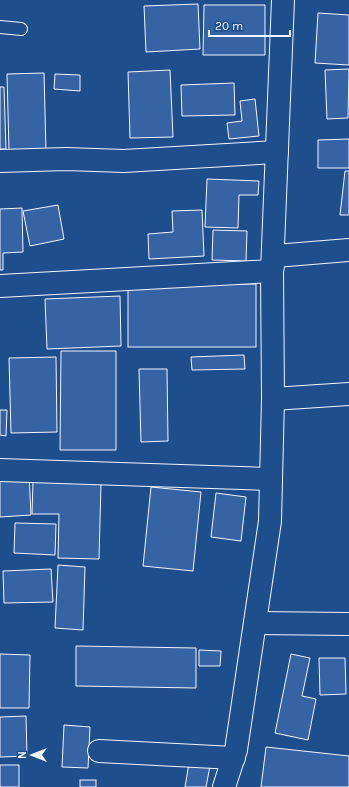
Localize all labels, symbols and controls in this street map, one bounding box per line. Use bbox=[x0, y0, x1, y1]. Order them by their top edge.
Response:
scale bar bbox=[209, 12, 290, 38]
text: 20 m bbox=[215, 19, 243, 33]
north arrow bbox=[12, 735, 52, 775]
text: N bbox=[16, 751, 29, 759]

